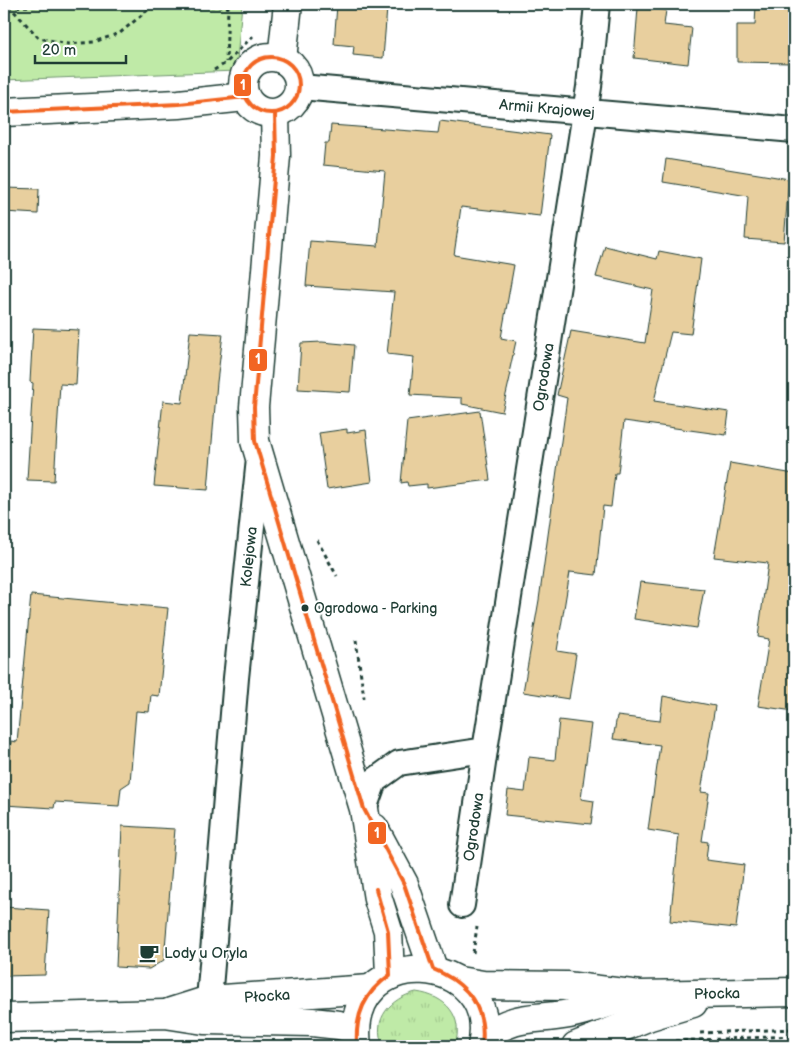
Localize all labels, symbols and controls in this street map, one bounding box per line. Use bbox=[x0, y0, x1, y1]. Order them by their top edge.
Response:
scale bar bbox=[35, 32, 126, 64]
text: 20 m bbox=[42, 41, 76, 60]
line badge: 1 bbox=[233, 73, 252, 97]
text: 1 bbox=[240, 77, 246, 94]
street label: Armii Krajowej bbox=[498, 95, 596, 123]
street label: Ogrodowa bbox=[529, 342, 559, 413]
line badge: 1 bbox=[248, 348, 268, 372]
text: 1 bbox=[255, 351, 261, 368]
street label: Kolejowa bbox=[237, 526, 262, 588]
place label: Ogrodowa - Parking bbox=[314, 600, 437, 617]
marker: Ogrodowa - Parking bbox=[300, 603, 310, 613]
street label: Ogrodowa bbox=[460, 791, 489, 862]
line badge: 1 bbox=[367, 821, 387, 845]
text: 1 bbox=[374, 825, 380, 842]
cafe icon: Lody u Oryla bbox=[138, 942, 160, 964]
place label: Lody u Oryla bbox=[164, 944, 248, 963]
street label: Płocka bbox=[694, 984, 740, 1004]
street label: Płocka bbox=[243, 986, 291, 1008]

